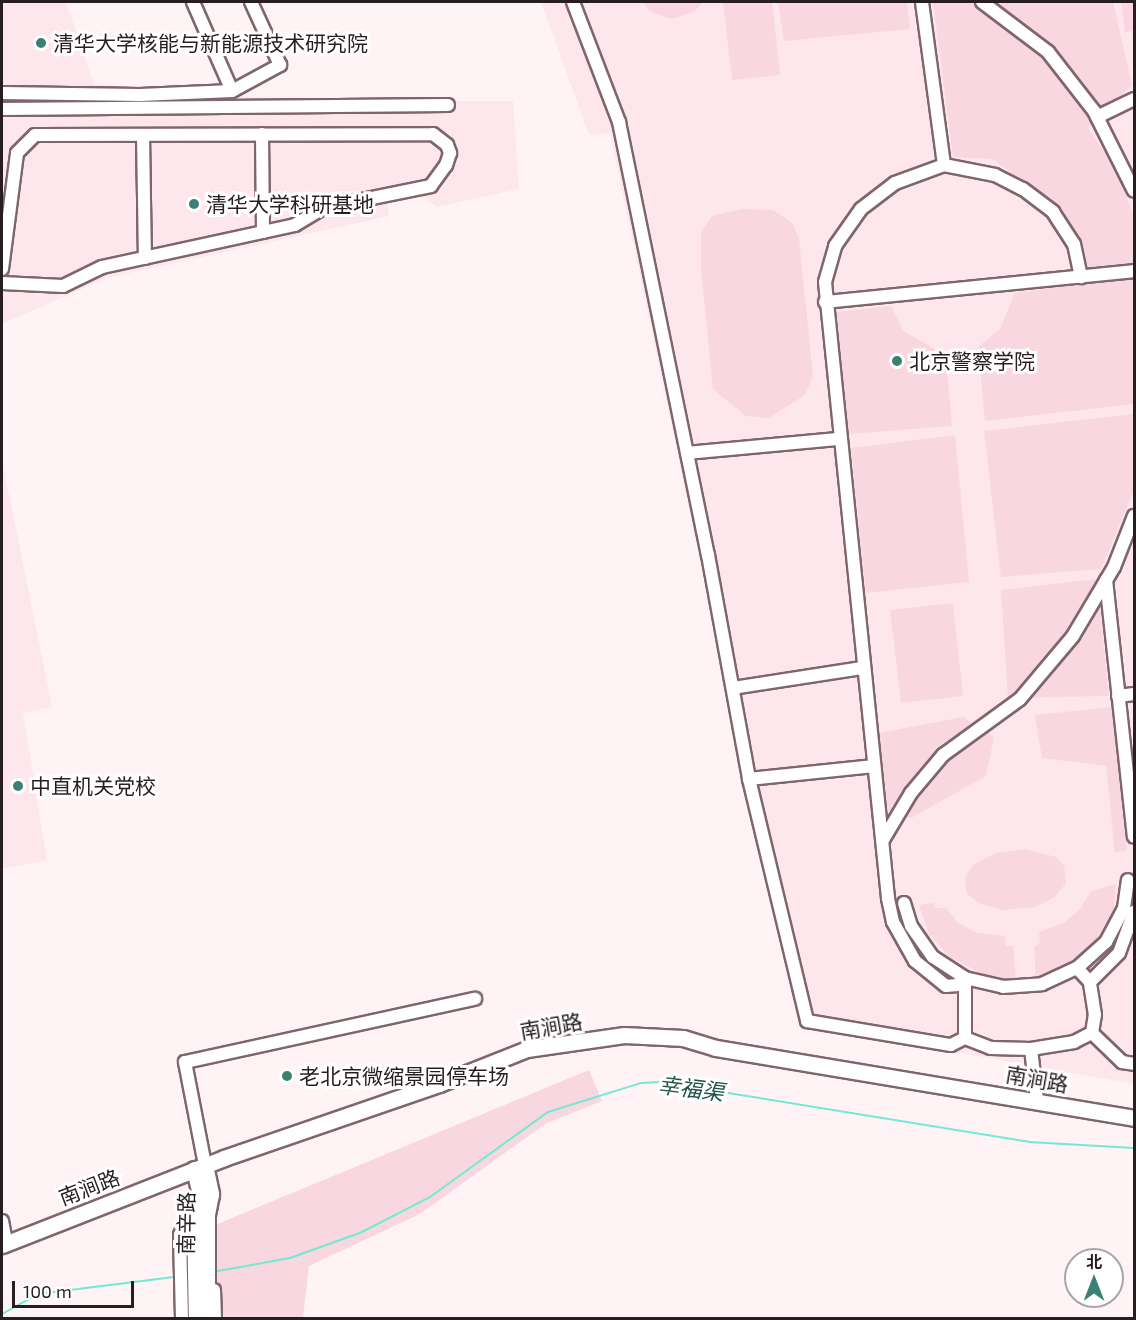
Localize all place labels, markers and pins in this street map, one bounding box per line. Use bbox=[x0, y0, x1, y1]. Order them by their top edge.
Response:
place label: 清华大学核能与新能源技术研究院 bbox=[53, 30, 368, 56]
marker: 清华大学核能与新能源技术研究院 bbox=[34, 36, 48, 50]
place label: 清华大学科研基地 bbox=[206, 191, 374, 217]
marker: 清华大学科研基地 bbox=[187, 197, 201, 211]
place label: 北京警察学院 bbox=[909, 348, 1035, 374]
marker: 北京警察学院 bbox=[890, 354, 904, 368]
place label: 中直机关党校 bbox=[30, 773, 156, 799]
marker: 中直机关党校 bbox=[11, 779, 25, 793]
place label: 老北京微缩景园停车场 bbox=[299, 1063, 509, 1089]
marker: 老北京微缩景园停车场 bbox=[280, 1069, 294, 1083]

